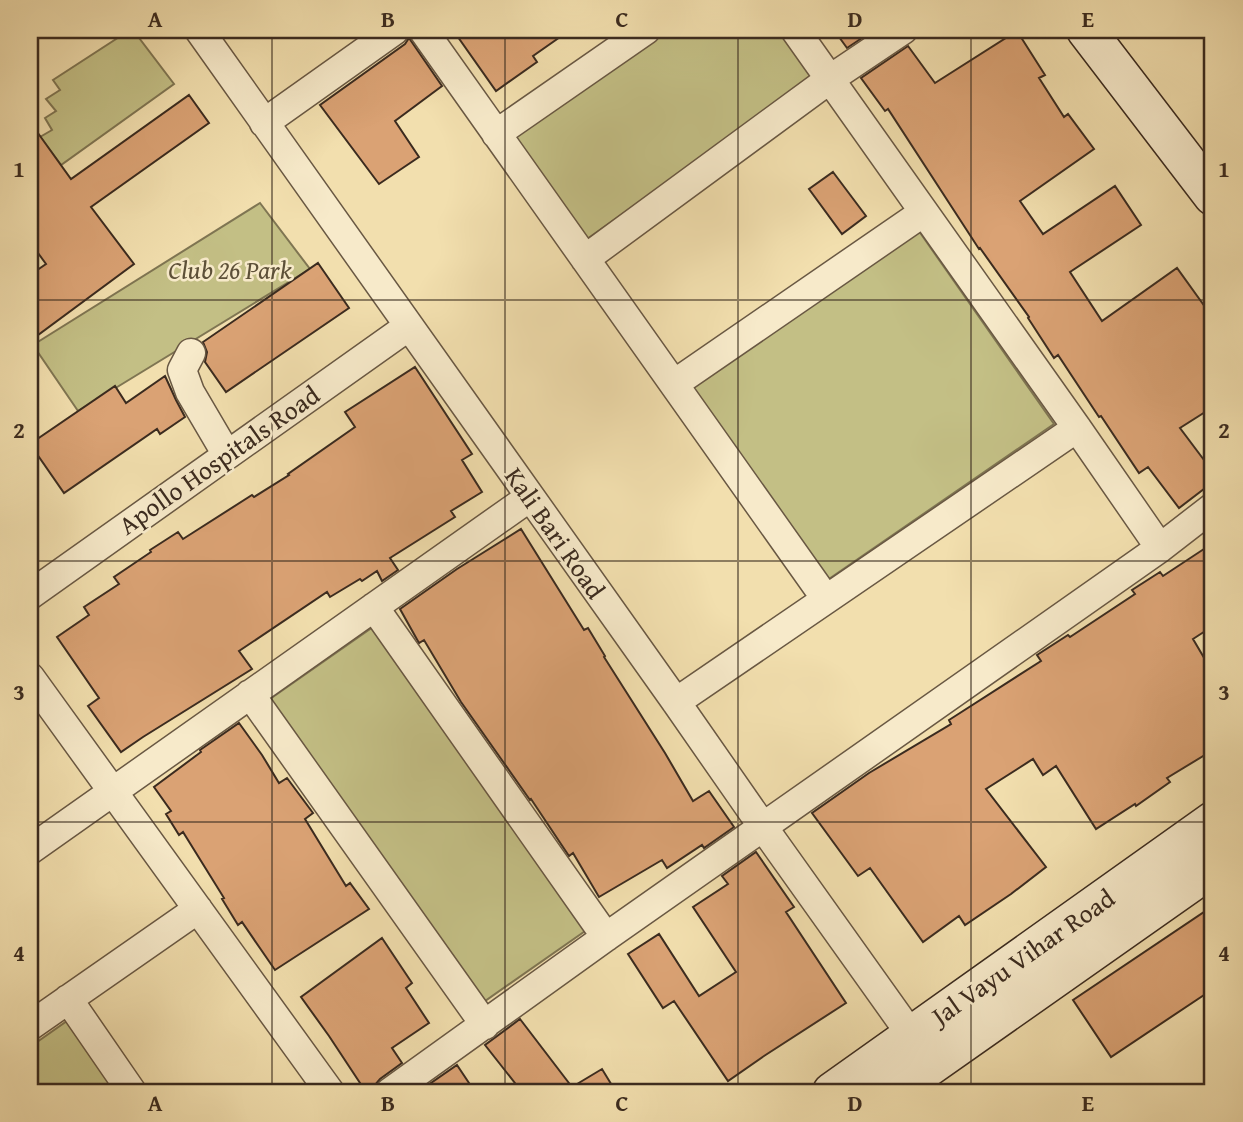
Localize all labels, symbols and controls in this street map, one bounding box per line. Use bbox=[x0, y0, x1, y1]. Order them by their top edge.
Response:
text: A bbox=[148, 2, 163, 35]
text: B bbox=[381, 2, 395, 35]
text: C bbox=[615, 2, 629, 35]
text: D bbox=[848, 2, 863, 35]
text: E bbox=[1082, 2, 1094, 35]
text: 1 bbox=[13, 152, 25, 185]
text: 1 bbox=[1218, 152, 1230, 185]
park label: Club 26 Park bbox=[168, 250, 292, 289]
street label: Apollo Hospitals Road bbox=[110, 375, 327, 544]
text: 2 bbox=[13, 413, 25, 446]
text: 2 bbox=[1218, 413, 1230, 446]
street label: Kali Bari Road bbox=[496, 459, 615, 607]
text: 3 bbox=[13, 675, 25, 708]
text: 3 bbox=[1218, 675, 1230, 708]
street label: Jal Vayu Vihar Road bbox=[921, 879, 1122, 1036]
text: 4 bbox=[13, 936, 25, 969]
text: 4 bbox=[1218, 936, 1230, 969]
text: A bbox=[148, 1086, 163, 1119]
text: B bbox=[381, 1086, 395, 1119]
text: C bbox=[615, 1086, 629, 1119]
text: D bbox=[848, 1086, 863, 1119]
text: E bbox=[1082, 1086, 1094, 1119]

